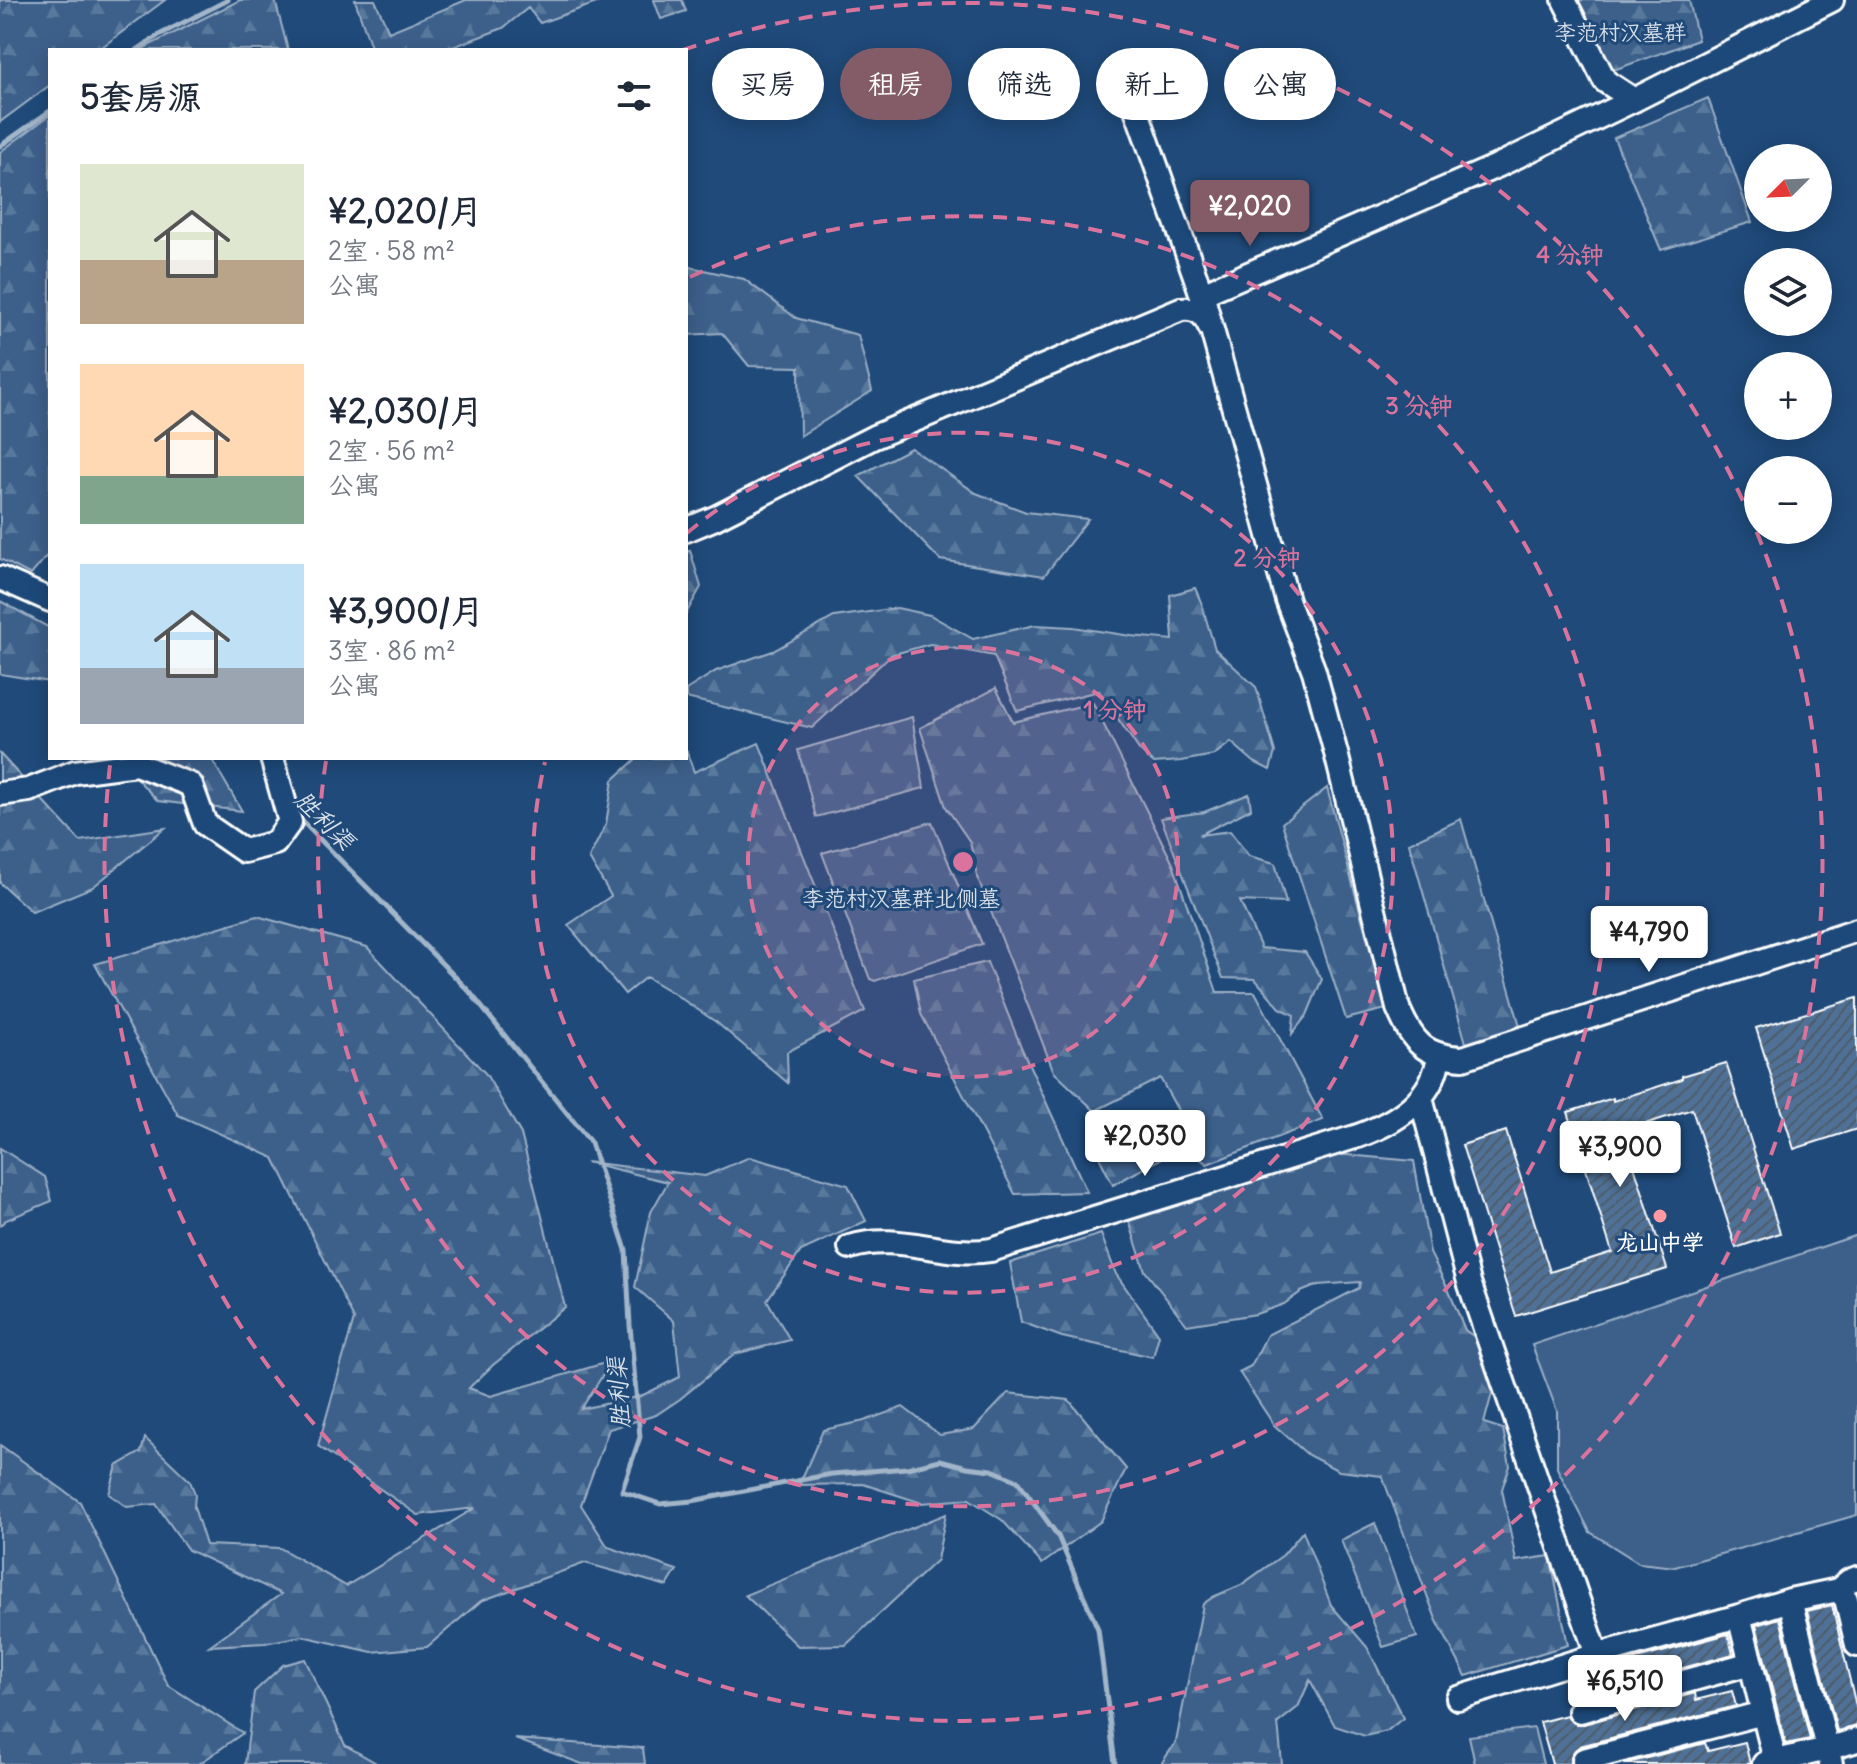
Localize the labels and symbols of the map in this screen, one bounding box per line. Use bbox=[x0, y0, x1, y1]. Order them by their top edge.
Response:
park label: 李范村汉墓群 bbox=[1554, 18, 1686, 46]
north arrow bbox=[1744, 144, 1832, 232]
pin: ¥2,020 bbox=[1185, 180, 1315, 248]
text: 4 分钟 bbox=[1536, 239, 1604, 269]
text: 3 分钟 bbox=[1385, 390, 1453, 420]
text: 2 分钟 bbox=[1234, 542, 1300, 572]
text: 1 分钟 bbox=[1083, 694, 1147, 724]
water label: 胜利渠 bbox=[289, 784, 362, 857]
centre of rings bbox=[949, 848, 977, 876]
park label: 李范村汉墓群北侧墓 bbox=[802, 884, 1000, 912]
pin: ¥4,790 bbox=[1584, 906, 1714, 974]
pin: ¥2,030 bbox=[1080, 1110, 1210, 1178]
pin: ¥3,900 bbox=[1555, 1121, 1685, 1189]
marker: 龙山中学 bbox=[1651, 1207, 1669, 1225]
place label: 龙山中学 bbox=[1616, 1228, 1704, 1256]
water label: 胜利渠 bbox=[600, 1354, 635, 1430]
pin: ¥6,510 bbox=[1560, 1655, 1690, 1723]

